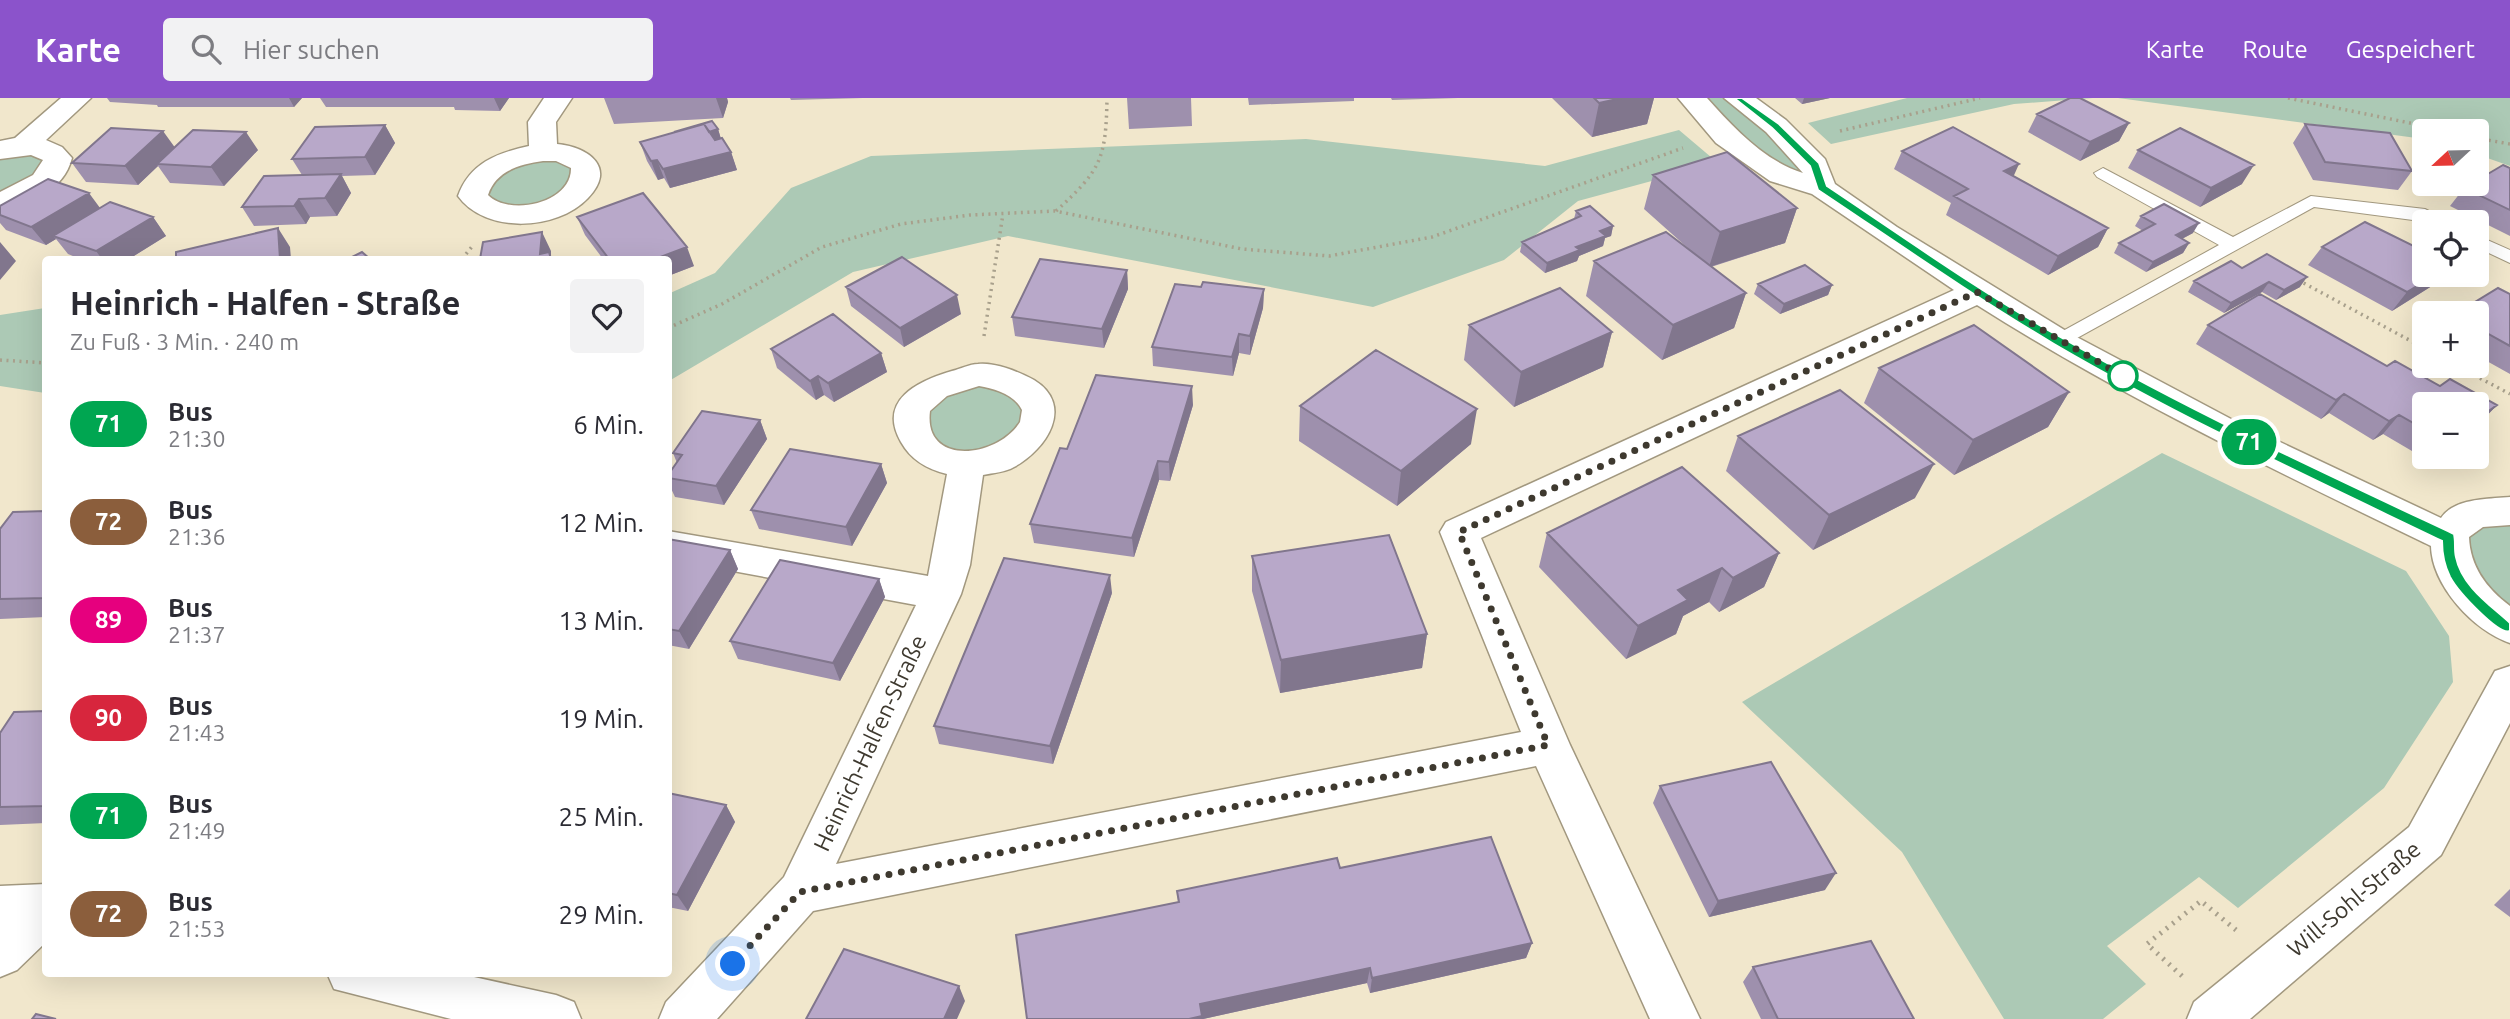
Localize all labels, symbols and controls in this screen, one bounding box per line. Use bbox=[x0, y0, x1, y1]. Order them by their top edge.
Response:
search box bbox=[163, 18, 653, 81]
icon: search bbox=[187, 30, 225, 68]
text: Karte bbox=[35, 31, 121, 68]
text: Hier suchen bbox=[243, 35, 380, 64]
text: Karte bbox=[2146, 36, 2204, 63]
text: Route bbox=[2242, 36, 2308, 63]
text: Gespeichert bbox=[2346, 36, 2475, 63]
north arrow bbox=[2412, 119, 2488, 196]
map controls bbox=[2412, 119, 2489, 469]
button: locate bbox=[2412, 210, 2489, 287]
button: heart bbox=[570, 279, 644, 353]
text: Heinrich - Halfen - Straße bbox=[70, 284, 461, 321]
button: + bbox=[2412, 301, 2489, 378]
text: Zu Fuß · 3 Min. · 240 m bbox=[70, 329, 299, 354]
unlabelled marker bbox=[2108, 361, 2138, 391]
button: − bbox=[2412, 392, 2489, 469]
text: Bus bbox=[168, 397, 213, 426]
text: 71 bbox=[95, 410, 122, 437]
text: 6 Min. bbox=[573, 410, 644, 439]
line badge: 71 bbox=[2218, 419, 2280, 465]
text: 21:30 bbox=[168, 426, 226, 451]
text: 71 bbox=[2235, 428, 2263, 455]
text: Bus bbox=[168, 495, 213, 524]
text: 72 bbox=[95, 508, 122, 535]
text: 12 Min. bbox=[559, 508, 644, 537]
text: 21:36 bbox=[168, 524, 226, 549]
text: Bus bbox=[168, 593, 213, 622]
text: 89 bbox=[95, 606, 122, 633]
text: 13 Min. bbox=[559, 606, 644, 635]
text: 21:37 bbox=[168, 622, 226, 647]
street label: Heinrich-Halfen-Straße bbox=[808, 631, 931, 855]
text: Bus bbox=[168, 691, 213, 720]
text: 90 bbox=[95, 704, 122, 731]
text: 19 Min. bbox=[559, 704, 644, 733]
text: 21:43 bbox=[168, 720, 226, 745]
text: Bus bbox=[168, 789, 213, 818]
text: 71 bbox=[95, 802, 122, 829]
text: 25 Min. bbox=[559, 802, 644, 831]
text: 21:49 bbox=[168, 818, 226, 843]
street label: Will-Sohl-Straße bbox=[2282, 836, 2425, 961]
text: Bus bbox=[168, 887, 213, 916]
text: 72 bbox=[95, 900, 122, 927]
text: 29 Min. bbox=[559, 900, 644, 929]
text: 21:53 bbox=[168, 916, 226, 941]
your location bbox=[715, 946, 750, 981]

